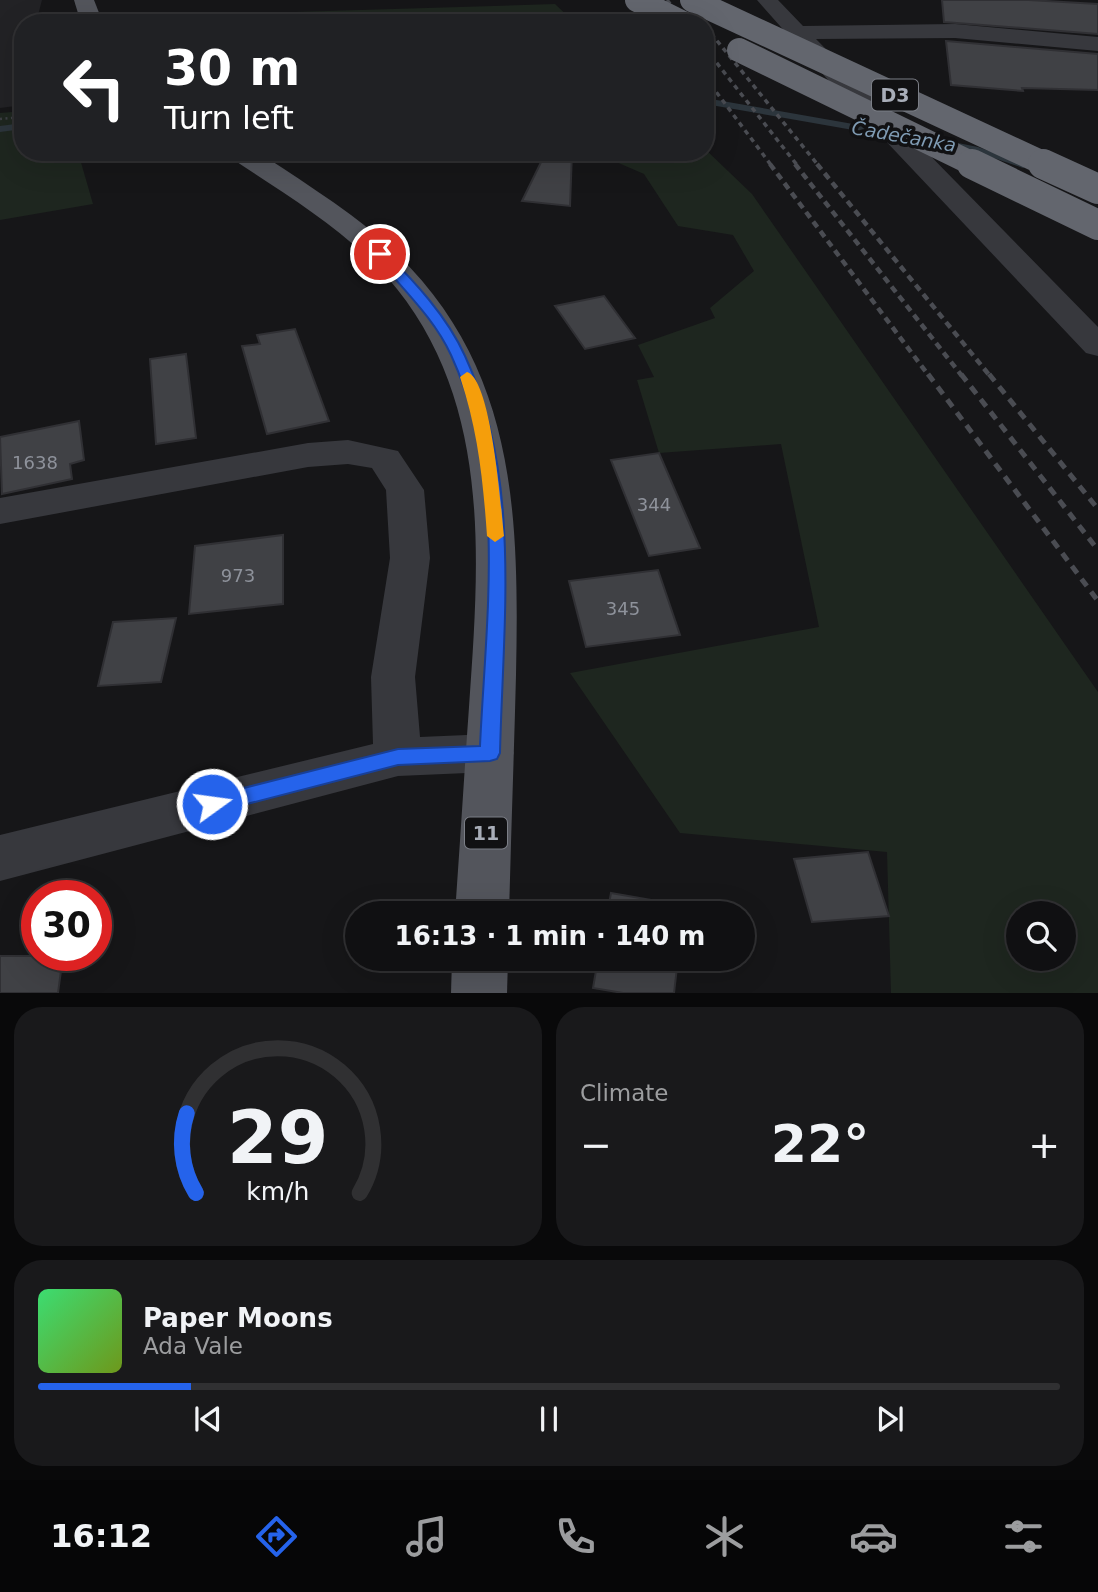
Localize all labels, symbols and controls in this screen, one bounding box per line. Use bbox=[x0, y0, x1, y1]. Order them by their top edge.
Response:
text: 30 m bbox=[164, 40, 300, 97]
icon: left bbox=[49, 42, 140, 133]
road number: D3 bbox=[872, 80, 918, 110]
text: Turn left bbox=[164, 99, 294, 137]
water label: Čadečanka bbox=[850, 115, 958, 156]
pin bbox=[350, 224, 410, 284]
icon: arrive bbox=[361, 235, 399, 273]
house number: 1638 bbox=[12, 452, 58, 473]
house number: 344 bbox=[637, 494, 671, 515]
house number: 973 bbox=[221, 565, 255, 586]
house number: 345 bbox=[606, 598, 640, 619]
position arrow bbox=[175, 767, 249, 841]
road number: 11 bbox=[465, 818, 507, 848]
speed limit sign: 30 bbox=[21, 880, 112, 971]
map controls bbox=[1006, 901, 1076, 971]
button: search bbox=[1006, 901, 1076, 971]
text: 16:13 · 1 min · 140 m bbox=[395, 921, 705, 951]
text: Climate bbox=[580, 1080, 669, 1106]
text: 29 bbox=[227, 1095, 329, 1180]
text: 22° bbox=[771, 1114, 869, 1174]
text: − bbox=[580, 1123, 612, 1167]
text: + bbox=[1028, 1123, 1060, 1167]
text: km/h bbox=[246, 1176, 310, 1205]
text: Paper Moons bbox=[143, 1303, 333, 1333]
text: Ada Vale bbox=[143, 1333, 243, 1359]
icon: previous bbox=[189, 1400, 227, 1438]
icon: pause bbox=[530, 1400, 568, 1438]
icon: next bbox=[871, 1400, 909, 1438]
icon: directions bbox=[252, 1512, 301, 1561]
icon: music bbox=[402, 1512, 451, 1561]
icon: phone bbox=[551, 1512, 600, 1561]
icon: climate bbox=[700, 1512, 749, 1561]
icon: car bbox=[849, 1512, 898, 1561]
icon: filters bbox=[999, 1512, 1048, 1561]
text: 16:12 bbox=[50, 1517, 152, 1555]

